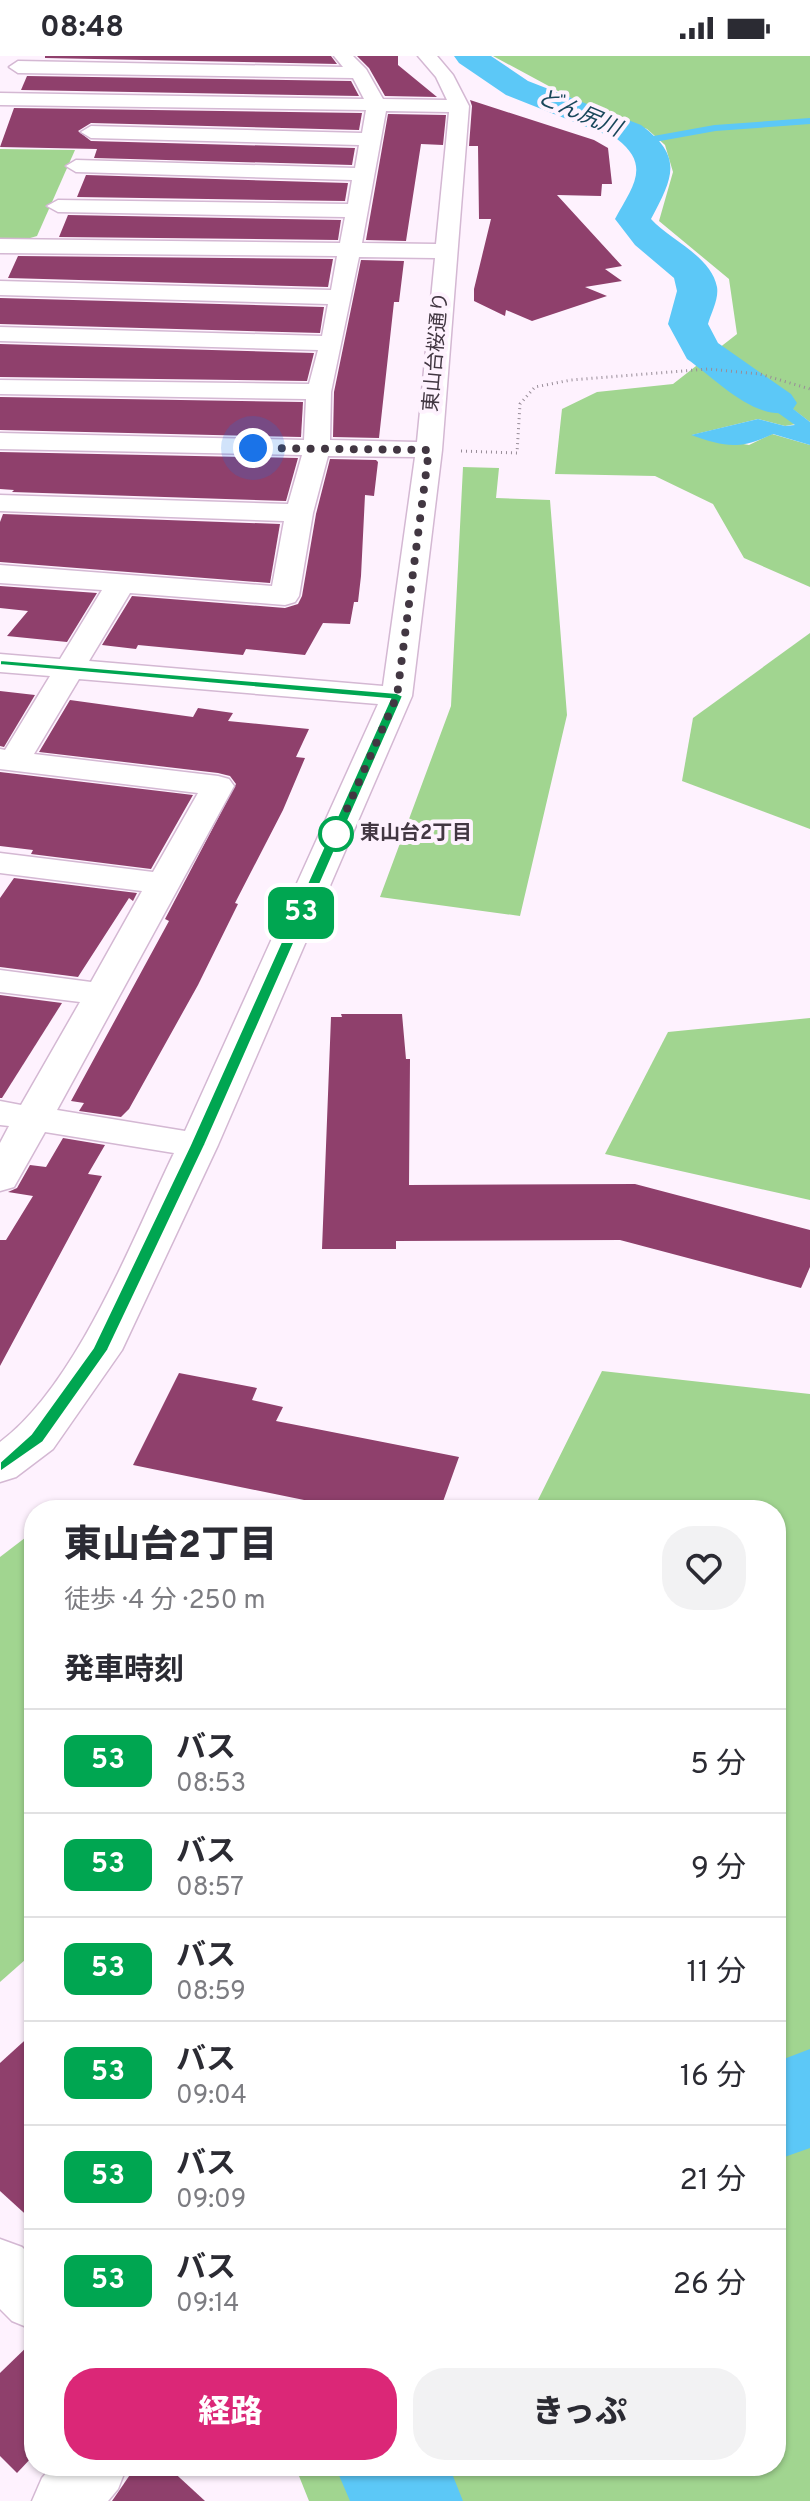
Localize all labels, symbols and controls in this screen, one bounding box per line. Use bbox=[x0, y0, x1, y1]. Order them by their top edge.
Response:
text: 08:48 bbox=[40, 10, 124, 47]
water label: どん尻川 bbox=[533, 84, 627, 144]
street label: 東山台桜通り bbox=[419, 291, 455, 413]
your location bbox=[233, 428, 273, 468]
marker: 東山台2丁目 bbox=[319, 817, 353, 851]
place label: 東山台2丁目 bbox=[360, 821, 472, 847]
line badge: 53 bbox=[265, 887, 337, 939]
text: 53 bbox=[284, 895, 318, 931]
text: 東山台2丁目 bbox=[64, 1523, 277, 1572]
button: heart bbox=[662, 1526, 746, 1610]
text: 徒歩 · 4 分 · 250 m bbox=[64, 1585, 266, 1618]
text: 発車時刻 bbox=[64, 1653, 184, 1690]
text: バス bbox=[176, 1731, 236, 1768]
text: 53 bbox=[91, 1743, 125, 1779]
text: 5 分 bbox=[690, 1747, 746, 1784]
text: 08:53 bbox=[176, 1768, 246, 1801]
text: バス bbox=[176, 1835, 236, 1872]
text: 53 bbox=[91, 1847, 125, 1883]
text: 9 分 bbox=[691, 1851, 746, 1888]
text: 08:57 bbox=[176, 1872, 244, 1905]
text: バス bbox=[176, 1939, 236, 1976]
text: 53 bbox=[91, 1951, 125, 1987]
text: 11 分 bbox=[687, 1955, 746, 1992]
text: 08:59 bbox=[176, 1976, 246, 2009]
text: バス bbox=[176, 2043, 236, 2080]
text: 53 bbox=[91, 2055, 125, 2091]
text: 16 分 bbox=[680, 2059, 746, 2096]
text: 09:04 bbox=[176, 2080, 247, 2113]
text: バス bbox=[176, 2147, 236, 2184]
text: 53 bbox=[91, 2159, 125, 2195]
text: 21 分 bbox=[679, 2163, 746, 2200]
text: 09:09 bbox=[176, 2184, 246, 2217]
text: バス bbox=[176, 2251, 236, 2288]
text: 53 bbox=[91, 2263, 125, 2299]
text: 26 分 bbox=[673, 2267, 746, 2304]
text: 09:14 bbox=[176, 2288, 239, 2321]
button: 経路 bbox=[64, 2368, 397, 2460]
button: きっぷ bbox=[413, 2368, 746, 2460]

